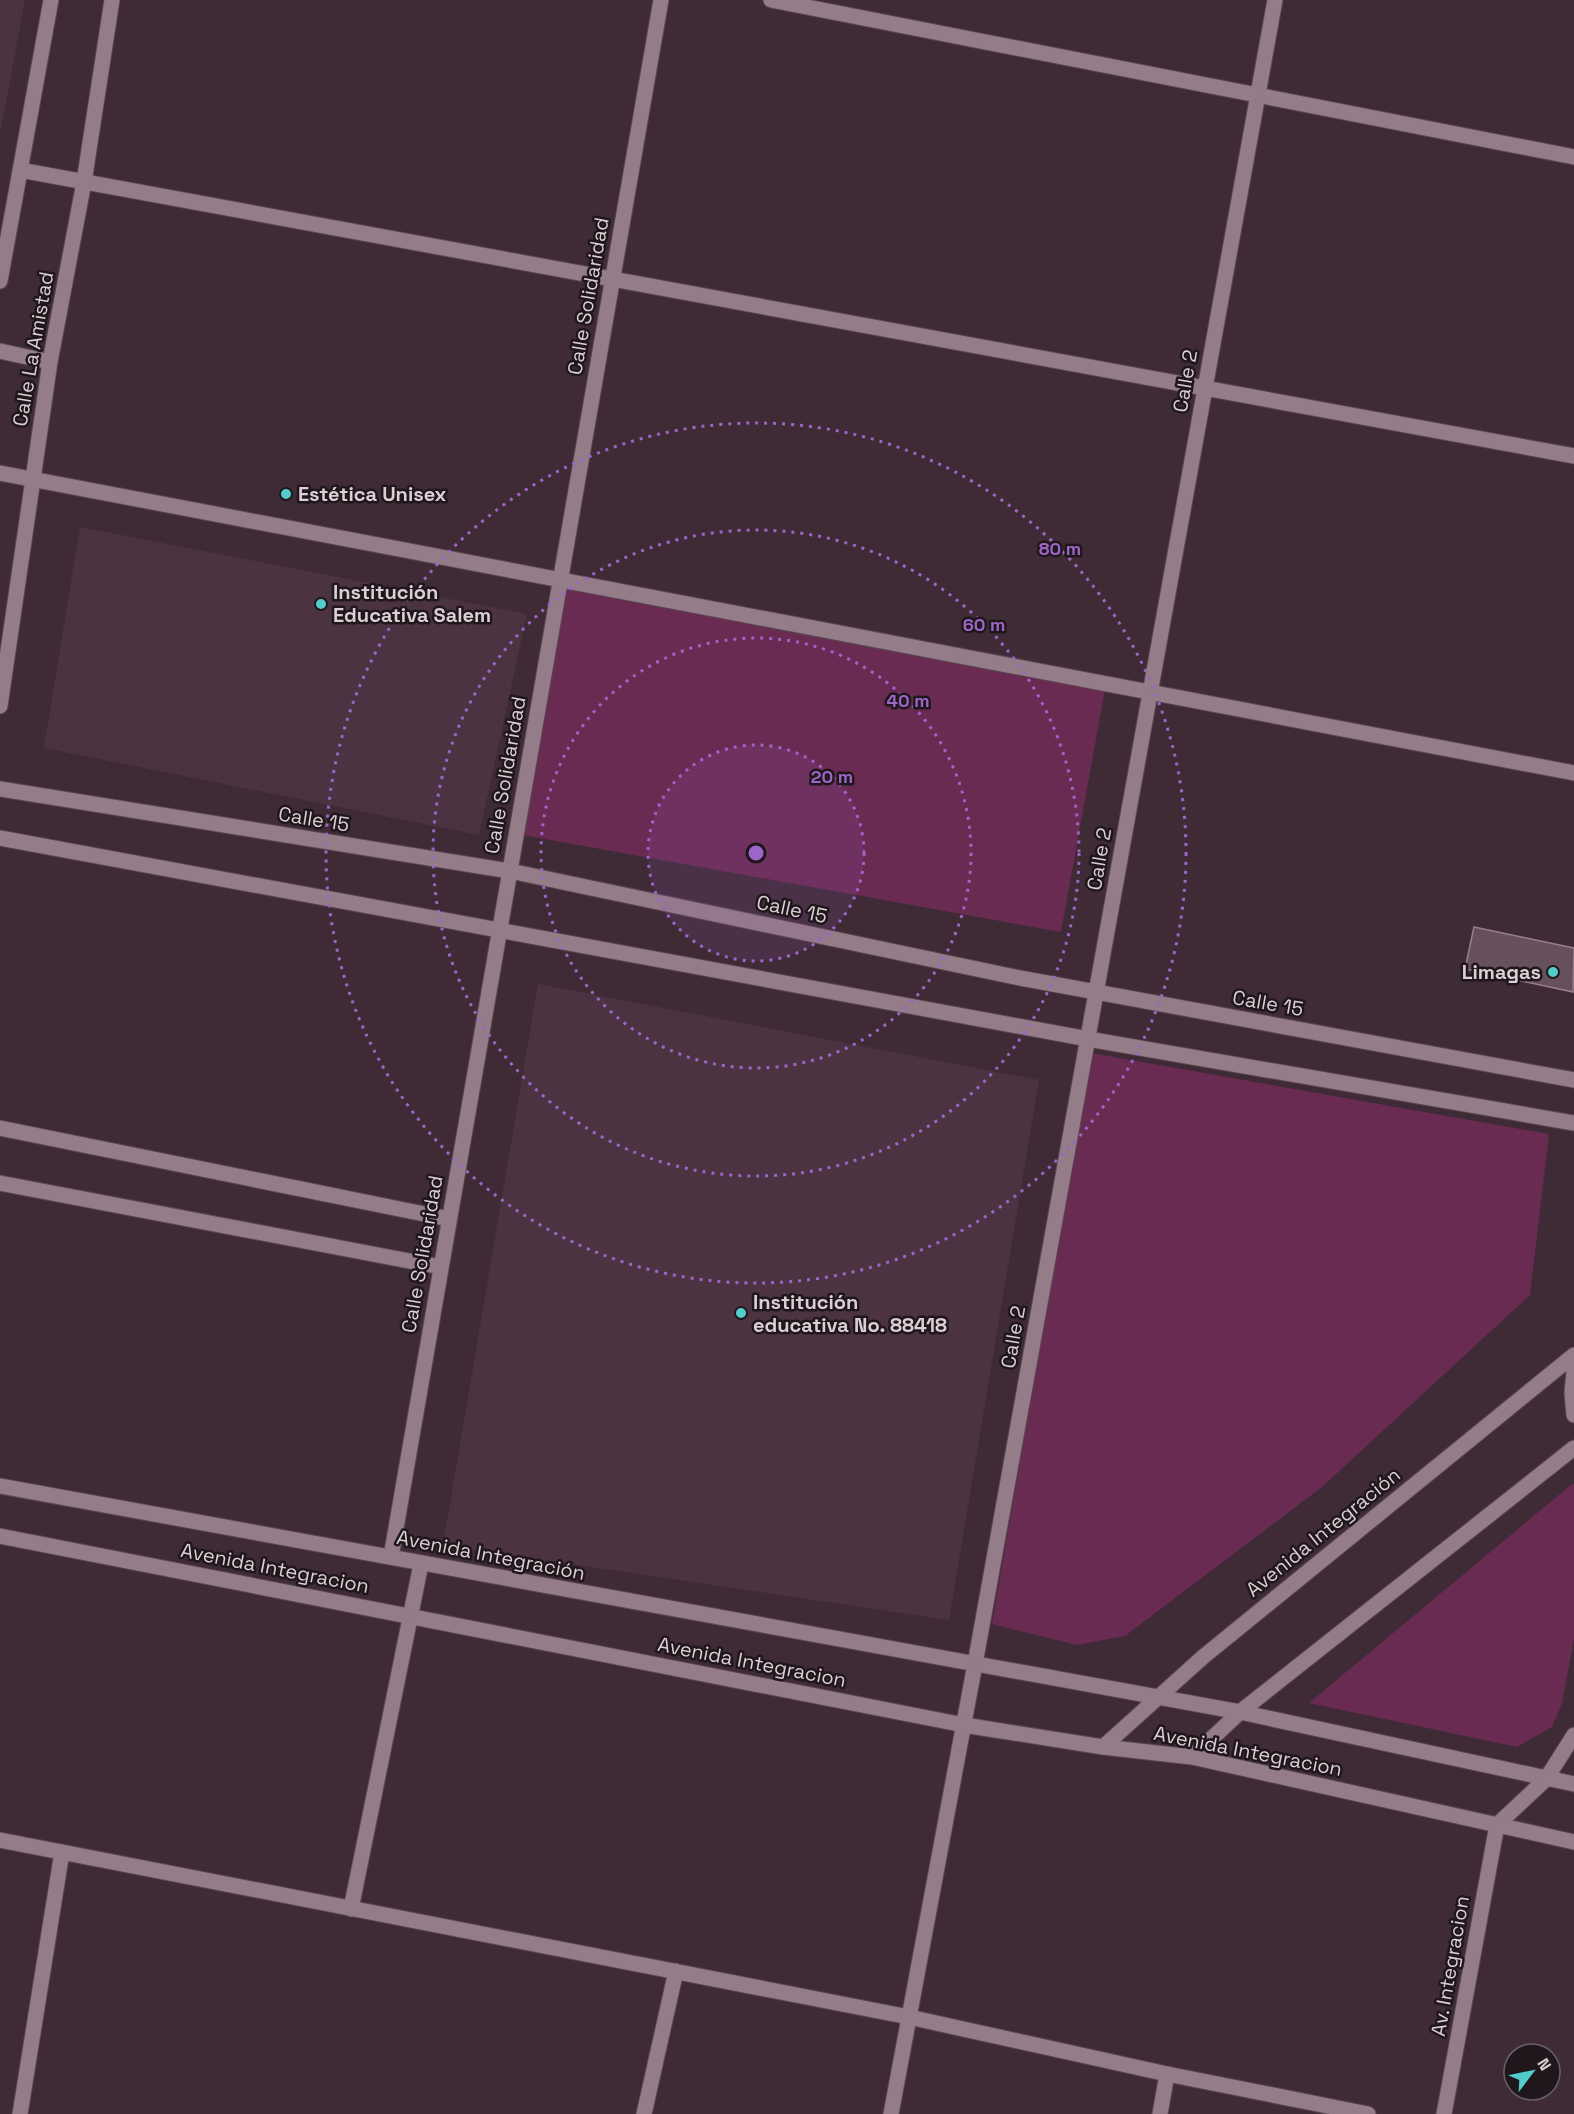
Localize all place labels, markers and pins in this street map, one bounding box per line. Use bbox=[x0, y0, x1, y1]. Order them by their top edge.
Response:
place label: Estética Unisex bbox=[298, 481, 447, 507]
marker: Estética Unisex bbox=[279, 487, 293, 501]
place label: Institución Educativa Salem bbox=[333, 579, 491, 628]
marker: Institución Educativa Salem bbox=[314, 597, 328, 611]
centre of rings bbox=[746, 843, 766, 863]
place label: Limagas bbox=[1462, 959, 1541, 985]
marker: Limagas bbox=[1546, 965, 1560, 979]
place label: Institución educativa No. 88418 bbox=[753, 1289, 947, 1338]
marker: Institución educativa No. 88418 bbox=[734, 1306, 748, 1320]

